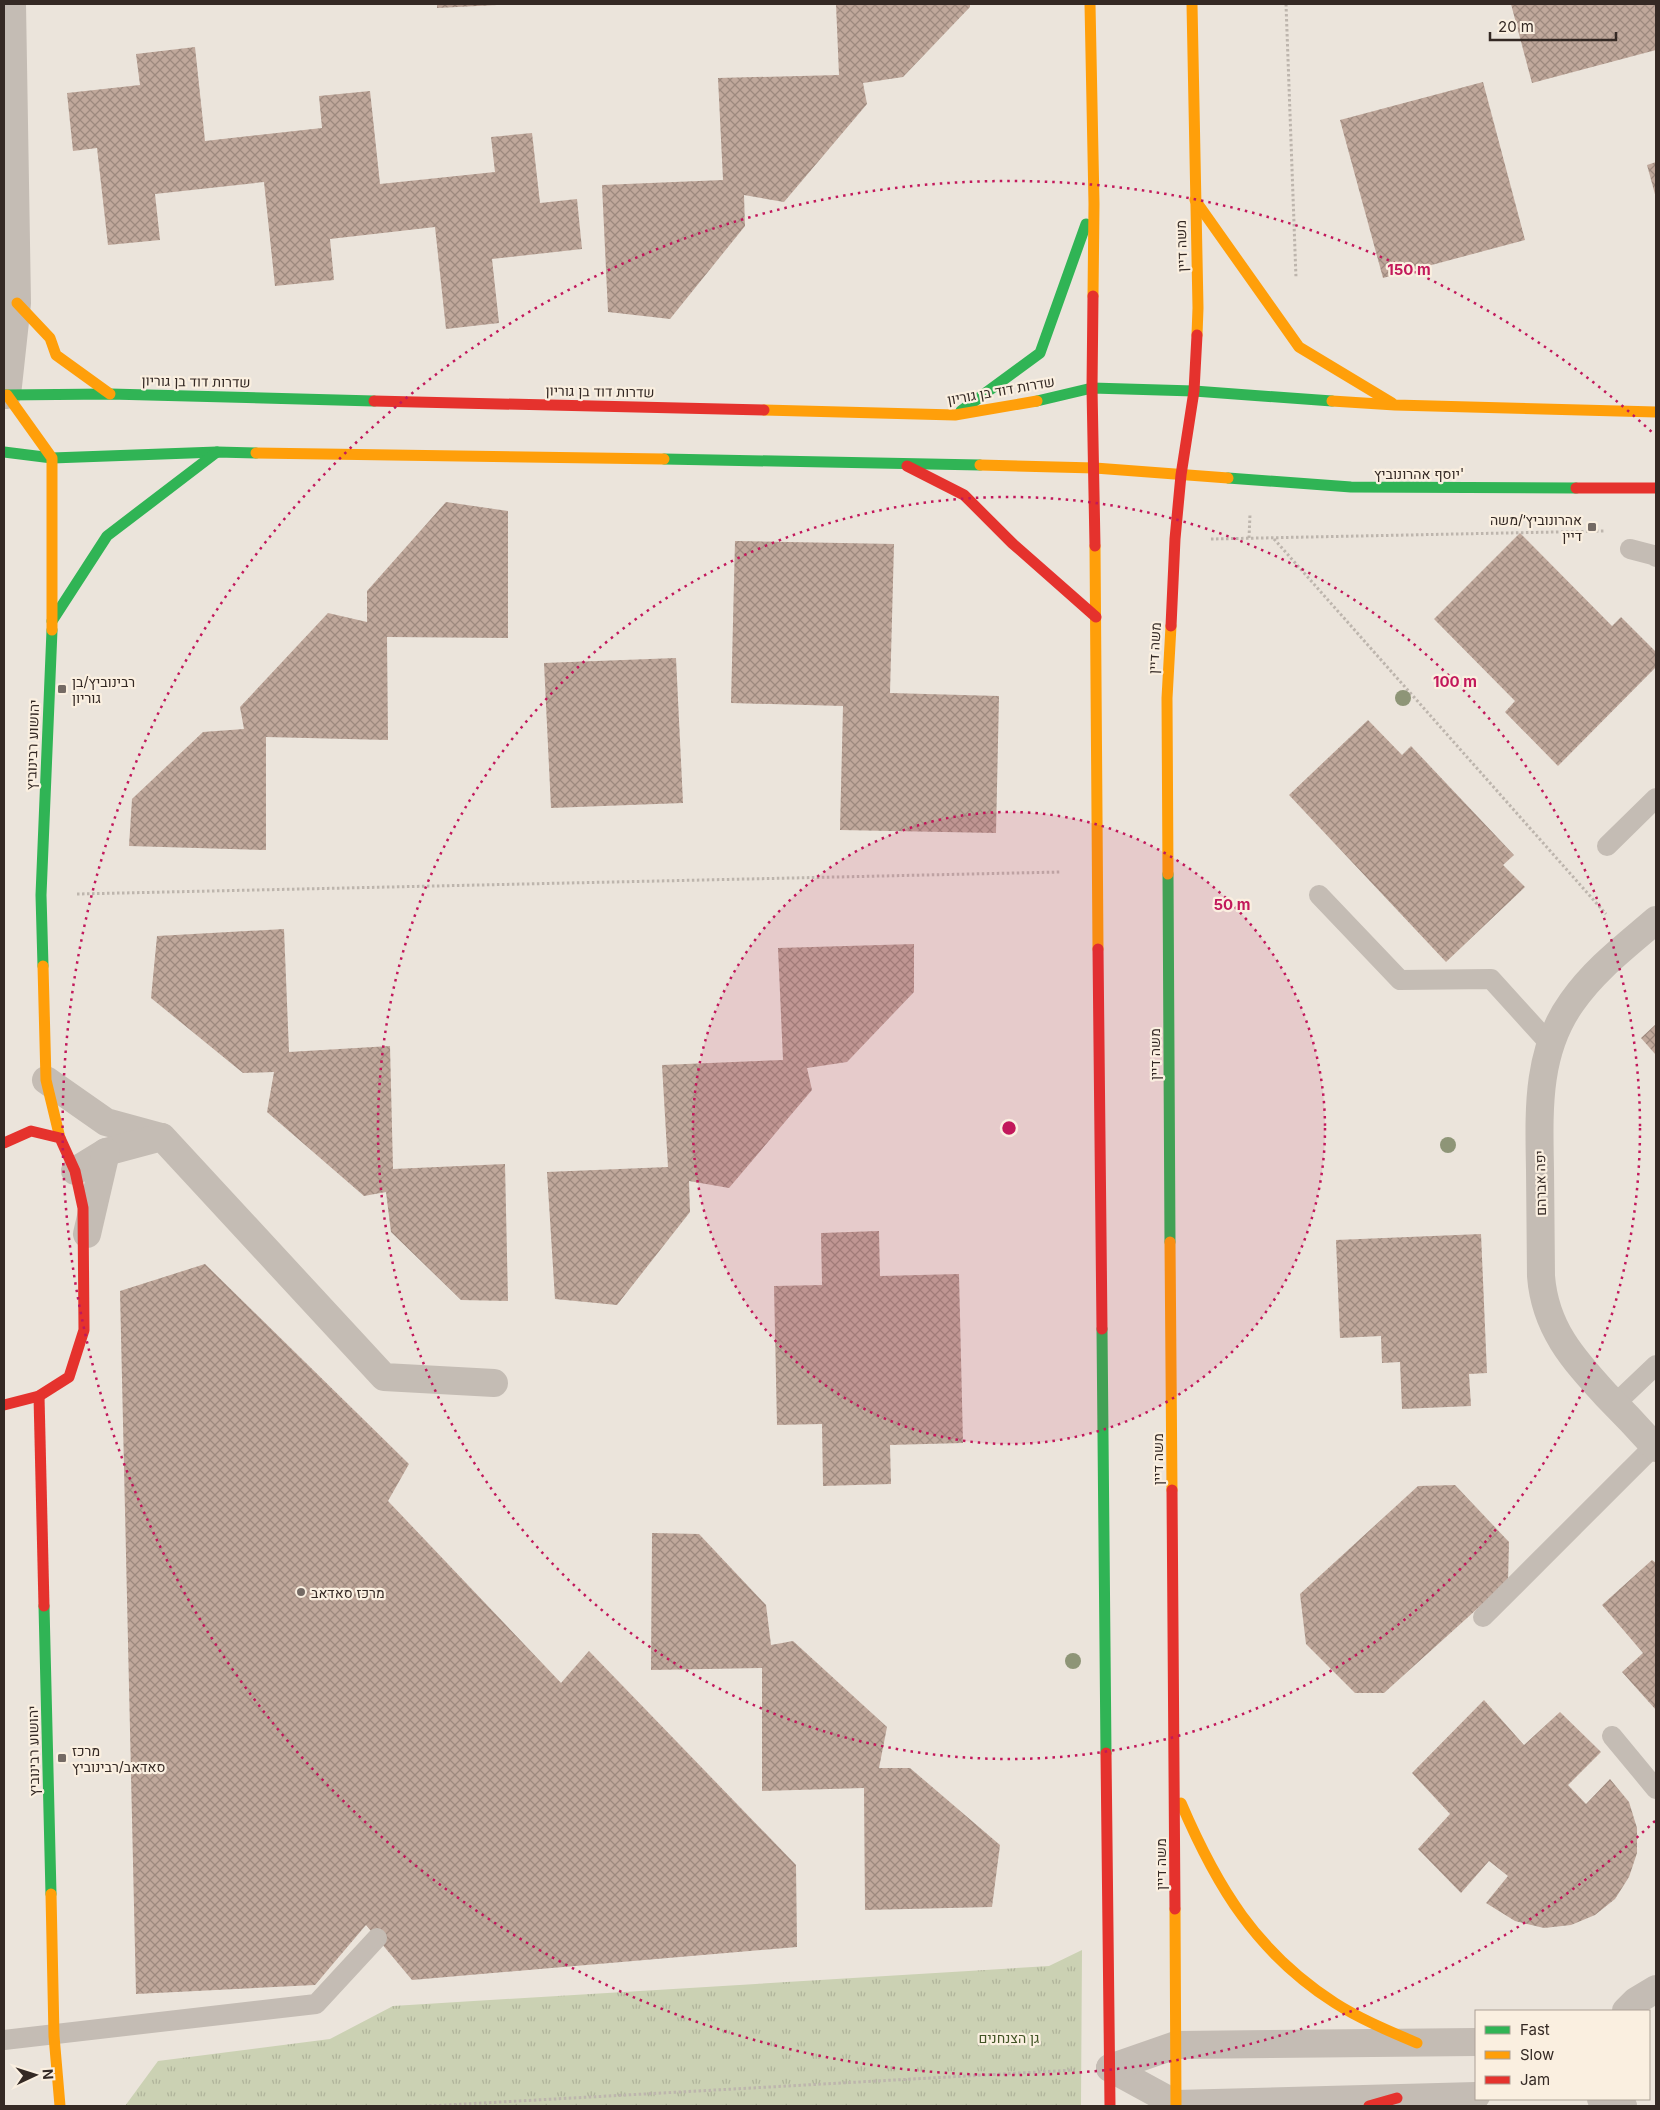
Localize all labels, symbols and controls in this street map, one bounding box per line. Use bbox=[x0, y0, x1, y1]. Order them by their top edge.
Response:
scale bar bbox=[1490, 10, 1616, 42]
text: 20 m bbox=[1498, 17, 1534, 36]
street label: משה דיין bbox=[1172, 220, 1190, 272]
text: 150 m bbox=[1387, 260, 1431, 279]
street label: שדרות דוד בן גוריון bbox=[141, 372, 251, 390]
street label: שדרות דוד בן גוריון bbox=[946, 372, 1056, 408]
street label: שדרות דוד בן גוריון bbox=[545, 382, 655, 400]
street label: יוסף אהרונוביץ' bbox=[1374, 465, 1464, 482]
place label: אהרונוביץ׳/משה דיין bbox=[1490, 511, 1582, 544]
marker: אהרונוביץ׳/משה דיין bbox=[1586, 521, 1598, 533]
street label: משה דיין bbox=[1144, 622, 1164, 674]
text: 100 m bbox=[1433, 672, 1477, 691]
place label: רבינוביץ/בן גוריון bbox=[72, 673, 135, 706]
marker: רבינוביץ/בן גוריון bbox=[56, 683, 68, 695]
street label: יהושוע רבינוביץ bbox=[22, 699, 42, 791]
text: 50 m bbox=[1214, 895, 1250, 914]
street label: משה דיין bbox=[1146, 1028, 1163, 1080]
centre of rings bbox=[1000, 1119, 1018, 1137]
street label: יפה אברהם bbox=[1531, 1150, 1549, 1216]
street label: משה דיין bbox=[1149, 1433, 1166, 1485]
place label: מרכז סאדאב bbox=[311, 1584, 385, 1601]
marker: מרכז סאדאב bbox=[295, 1586, 307, 1598]
street label: יהושוע רבינוביץ bbox=[24, 1706, 42, 1796]
place label: מרכז סאדאב/רבינוביץ bbox=[72, 1742, 165, 1775]
marker: מרכז סאדאב/רבינוביץ bbox=[56, 1752, 68, 1764]
street label: משה דיין bbox=[1152, 1838, 1169, 1890]
legend bbox=[1475, 2010, 1650, 2100]
text: Fast bbox=[1520, 2020, 1550, 2039]
park label: גן הצנחנים bbox=[978, 2029, 1040, 2046]
text: Slow bbox=[1520, 2045, 1554, 2064]
north arrow bbox=[10, 2050, 60, 2100]
text: N bbox=[40, 2068, 57, 2080]
text: Jam bbox=[1520, 2070, 1550, 2089]

